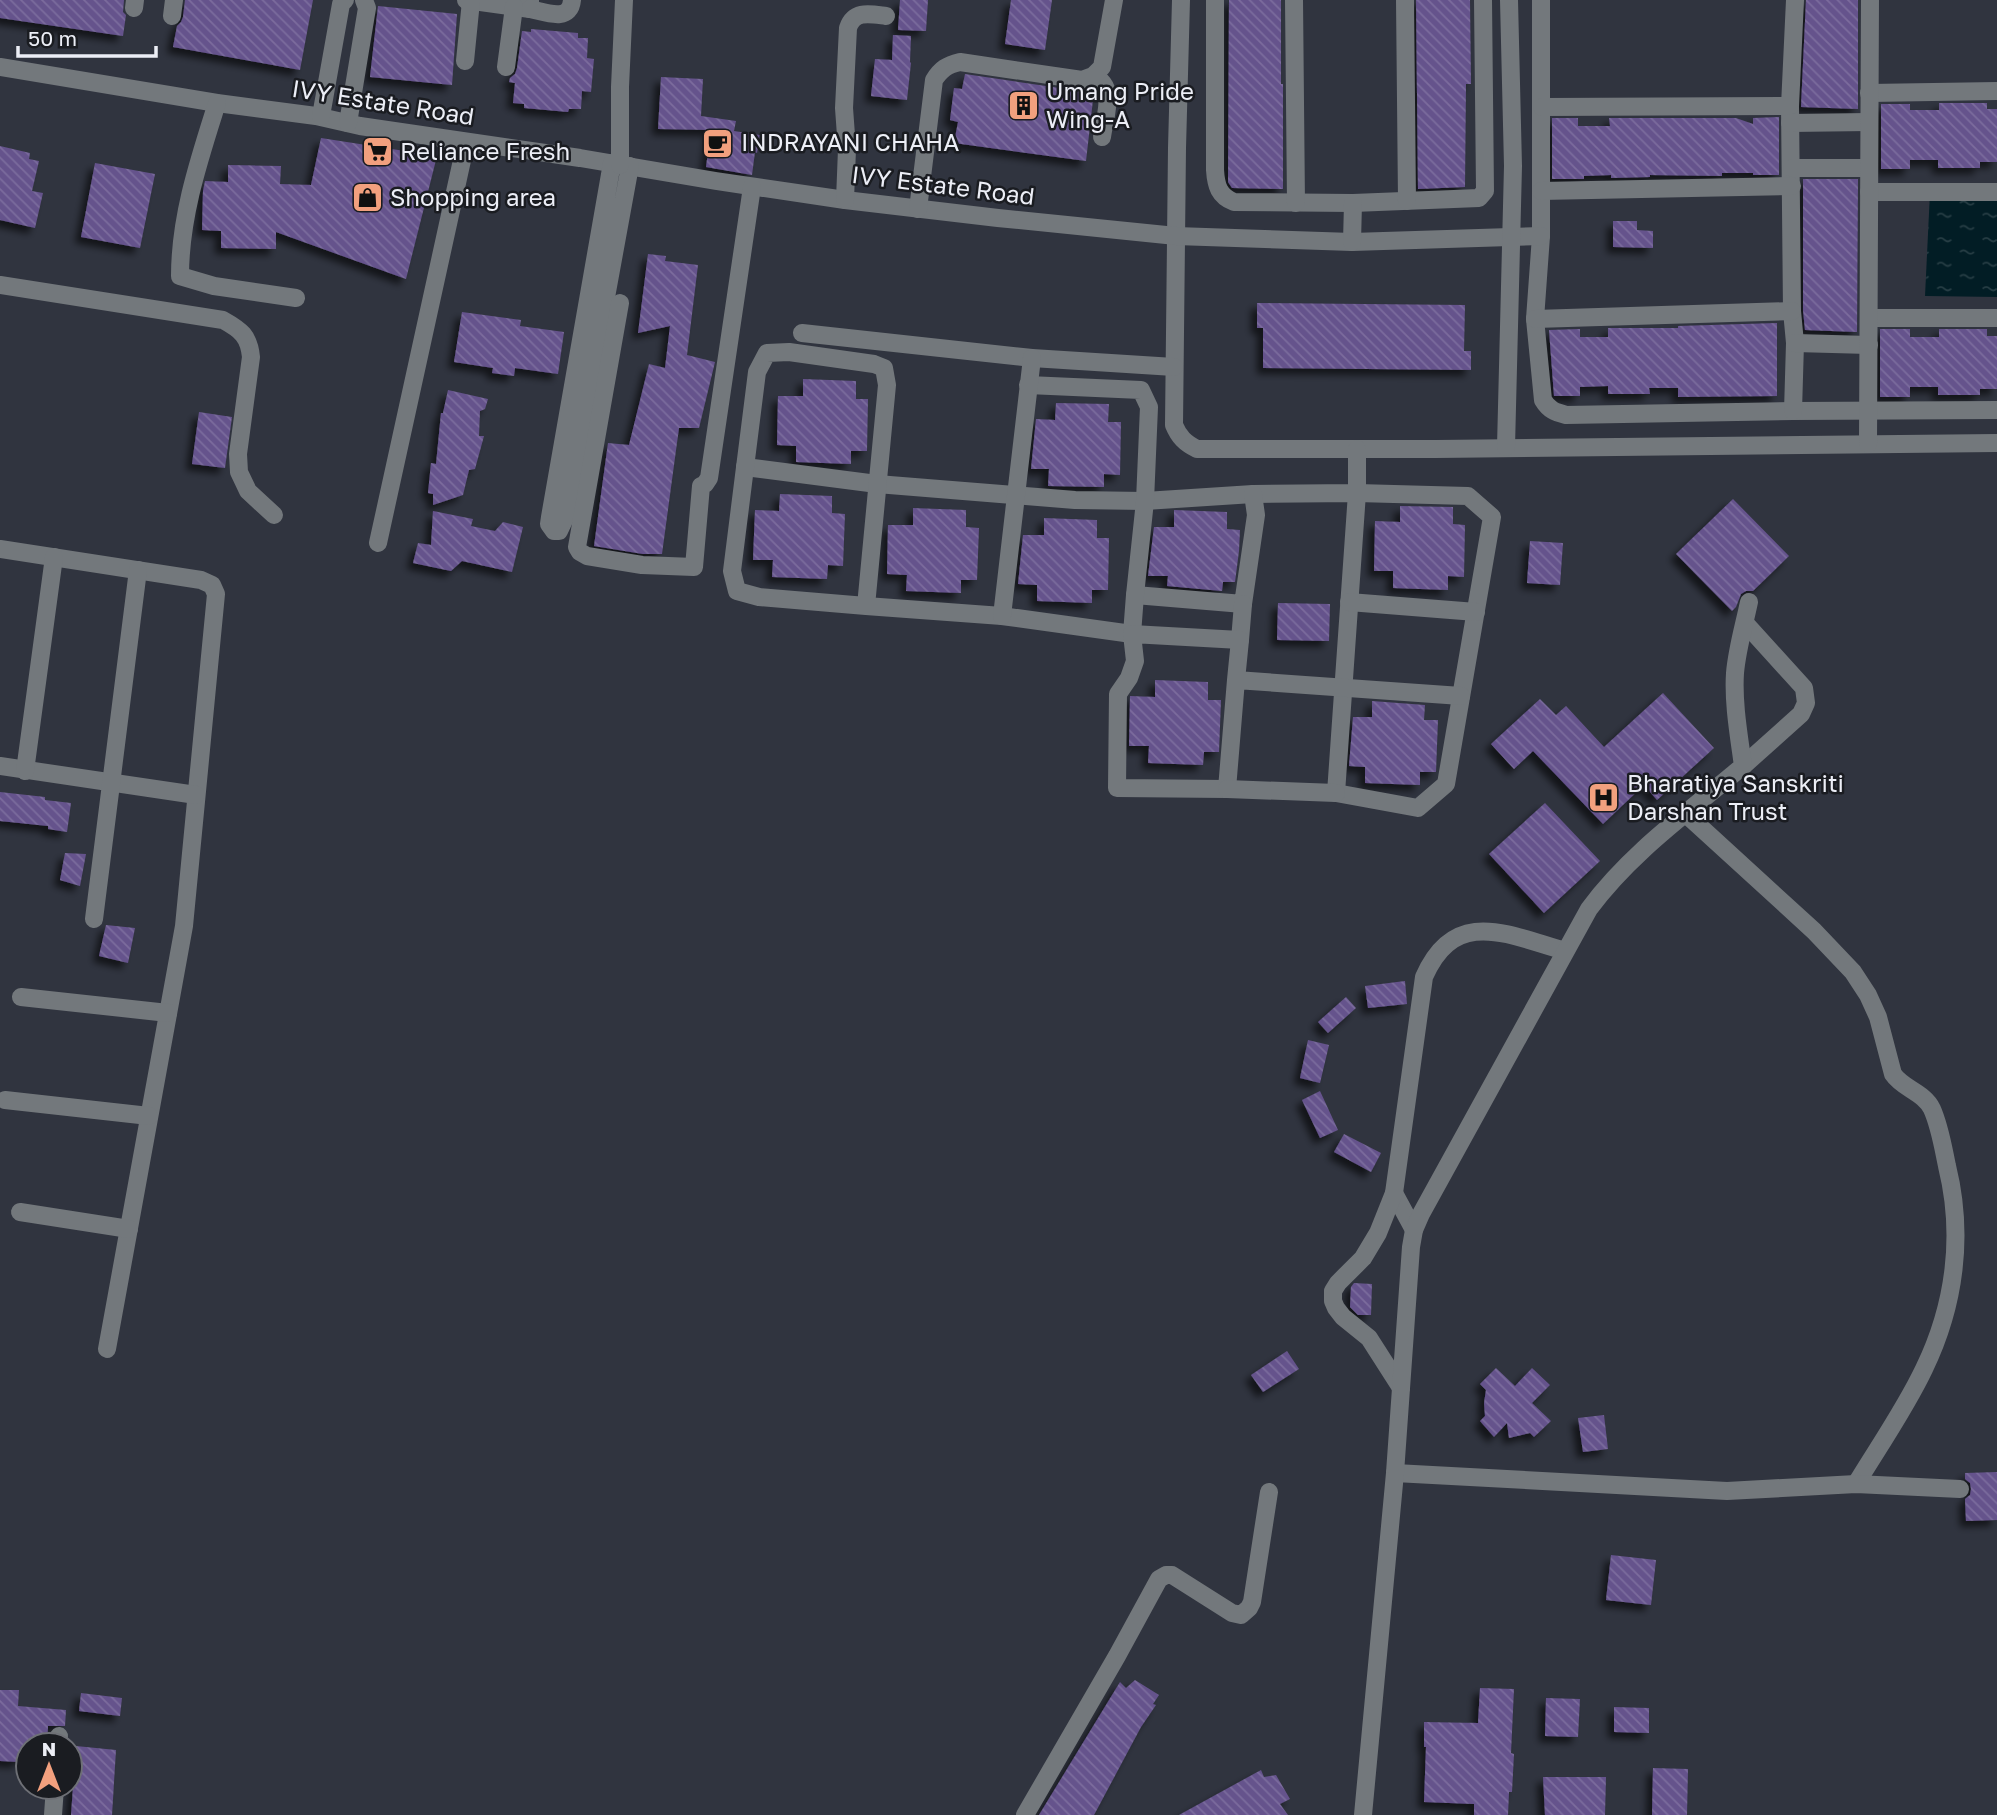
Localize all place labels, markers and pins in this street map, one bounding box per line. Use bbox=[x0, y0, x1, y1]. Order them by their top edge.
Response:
place label: Umang Pride Wing-A bbox=[1046, 76, 1194, 133]
building icon: Umang Pride Wing-A bbox=[1006, 89, 1040, 123]
cafe icon: INDRAYANI CHAHA bbox=[701, 126, 735, 160]
place label: INDRAYANI CHAHA bbox=[741, 127, 959, 156]
supermarket icon: Reliance Fresh bbox=[360, 135, 394, 169]
place label: Reliance Fresh bbox=[400, 136, 570, 165]
shop icon: Shopping area bbox=[350, 181, 384, 215]
place label: Shopping area bbox=[390, 182, 556, 211]
place label: Bharatiya Sanskriti Darshan Trust bbox=[1627, 768, 1844, 825]
hospital icon: Bharatiya Sanskriti Darshan Trust bbox=[1587, 781, 1621, 815]

